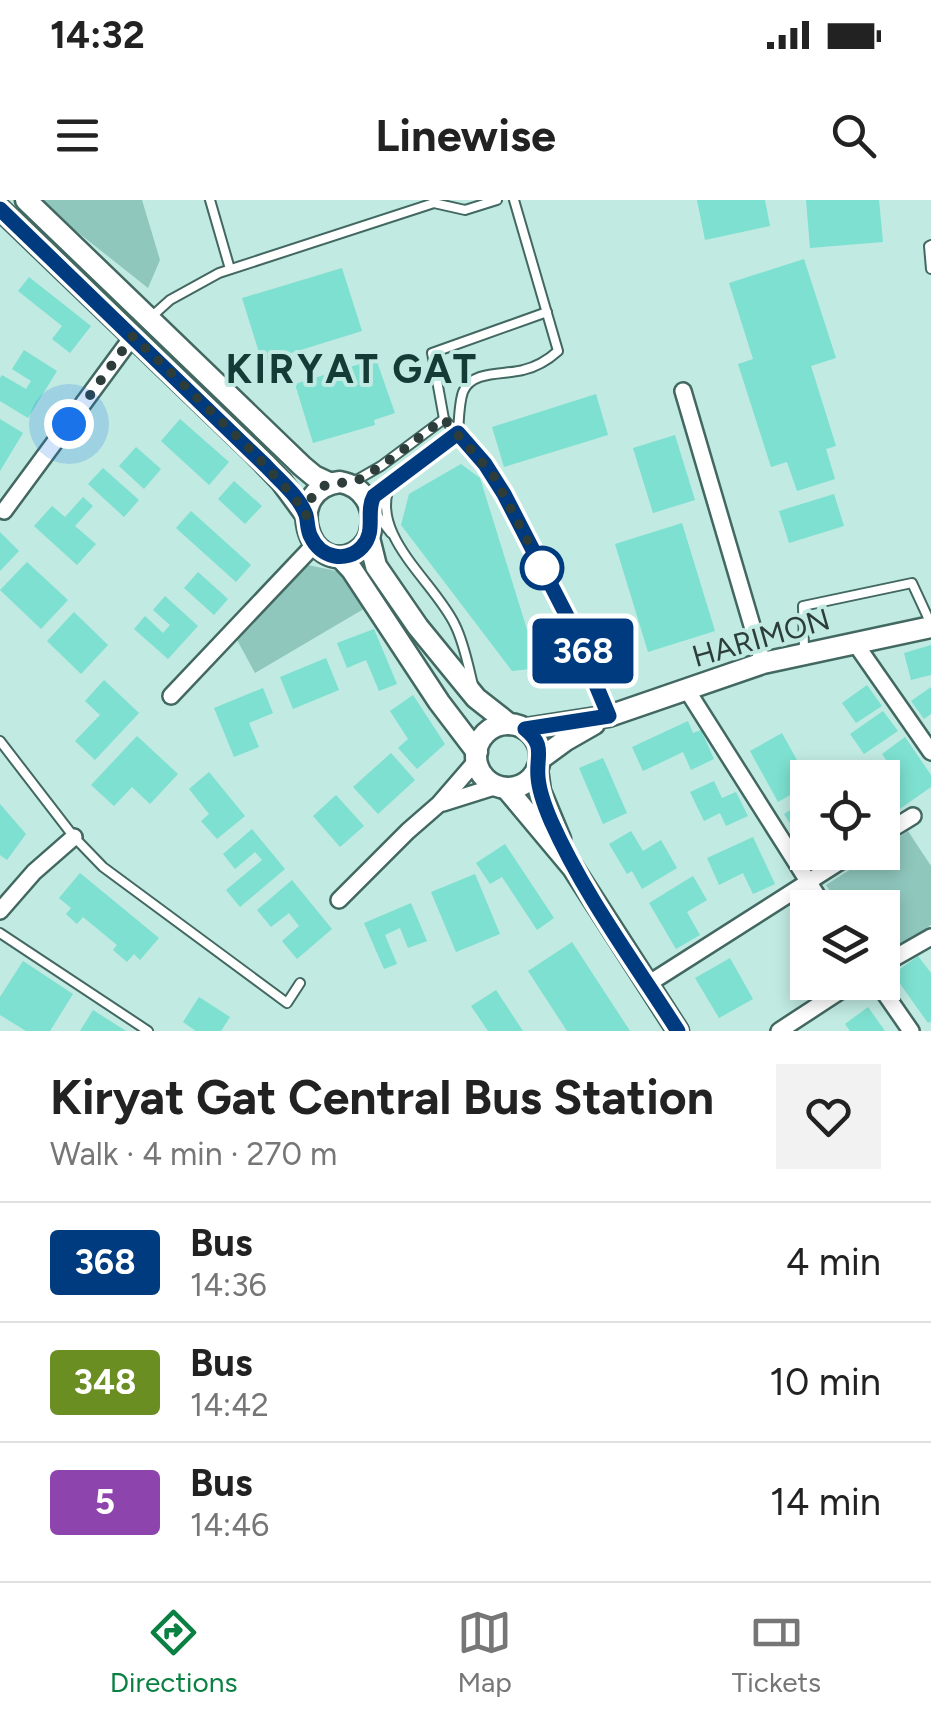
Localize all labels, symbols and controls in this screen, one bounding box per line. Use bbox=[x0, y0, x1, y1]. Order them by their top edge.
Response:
text: 14:32 bbox=[50, 12, 145, 58]
icon: menu bbox=[50, 108, 105, 163]
text: Linewise bbox=[375, 108, 556, 162]
icon: search bbox=[826, 108, 881, 163]
district label: KIRYAT GAT bbox=[225, 345, 479, 393]
your location bbox=[44, 399, 94, 449]
unlabelled marker bbox=[521, 547, 563, 589]
street label: HARIMON bbox=[688, 600, 834, 675]
line badge: 368 bbox=[526, 618, 640, 684]
text: 368 bbox=[552, 630, 614, 672]
map controls bbox=[790, 760, 900, 1000]
button: locate bbox=[790, 760, 900, 870]
button: layers bbox=[790, 890, 900, 1000]
button: heart bbox=[776, 1064, 881, 1169]
text: Kiryat Gat Central Bus Station bbox=[50, 1068, 714, 1126]
text: Walk · 4 min · 270 m bbox=[50, 1135, 337, 1173]
text: Bus bbox=[190, 1220, 253, 1266]
text: 4 min bbox=[786, 1239, 881, 1285]
text: 368 bbox=[74, 1241, 136, 1283]
text: 14:36 bbox=[190, 1266, 267, 1304]
text: Bus bbox=[190, 1340, 253, 1386]
text: 10 min bbox=[769, 1359, 881, 1405]
text: 348 bbox=[73, 1361, 137, 1403]
text: 14:42 bbox=[190, 1386, 269, 1424]
text: Bus bbox=[190, 1460, 253, 1506]
text: 14 min bbox=[770, 1479, 881, 1525]
text: 5 bbox=[95, 1481, 115, 1523]
text: 14:46 bbox=[190, 1506, 269, 1544]
tab: Directions bbox=[110, 1605, 237, 1699]
tab: Map bbox=[457, 1605, 512, 1699]
tab: Tickets bbox=[732, 1605, 821, 1699]

